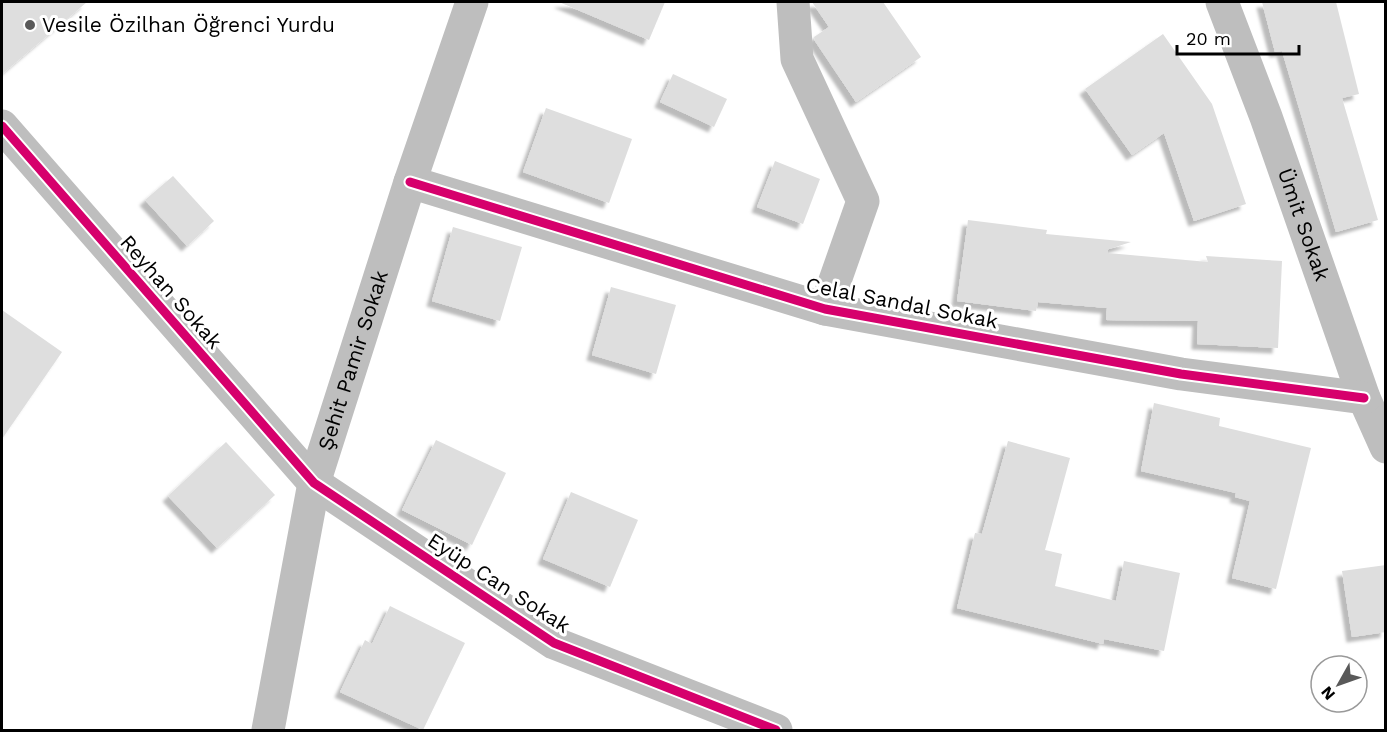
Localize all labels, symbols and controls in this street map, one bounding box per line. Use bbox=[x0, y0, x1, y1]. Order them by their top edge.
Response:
place label: Vesile Özilhan Öğrenci Yurdu bbox=[42, 12, 335, 37]
marker: Vesile Özilhan Öğrenci Yurdu bbox=[23, 18, 37, 32]
scale bar bbox=[1177, 18, 1298, 56]
text: 20 m bbox=[1186, 28, 1231, 49]
street label: Ümit Sokak bbox=[1273, 165, 1335, 284]
street label: Reyhan Sokak bbox=[115, 230, 228, 354]
street label: Şehit Pamir Sokak bbox=[312, 267, 393, 453]
street label: Celal Sandal Sokak bbox=[804, 272, 1000, 333]
street label: Eyüp Can Sokak bbox=[423, 527, 575, 638]
north arrow bbox=[1309, 654, 1369, 714]
text: N bbox=[1317, 683, 1339, 704]

